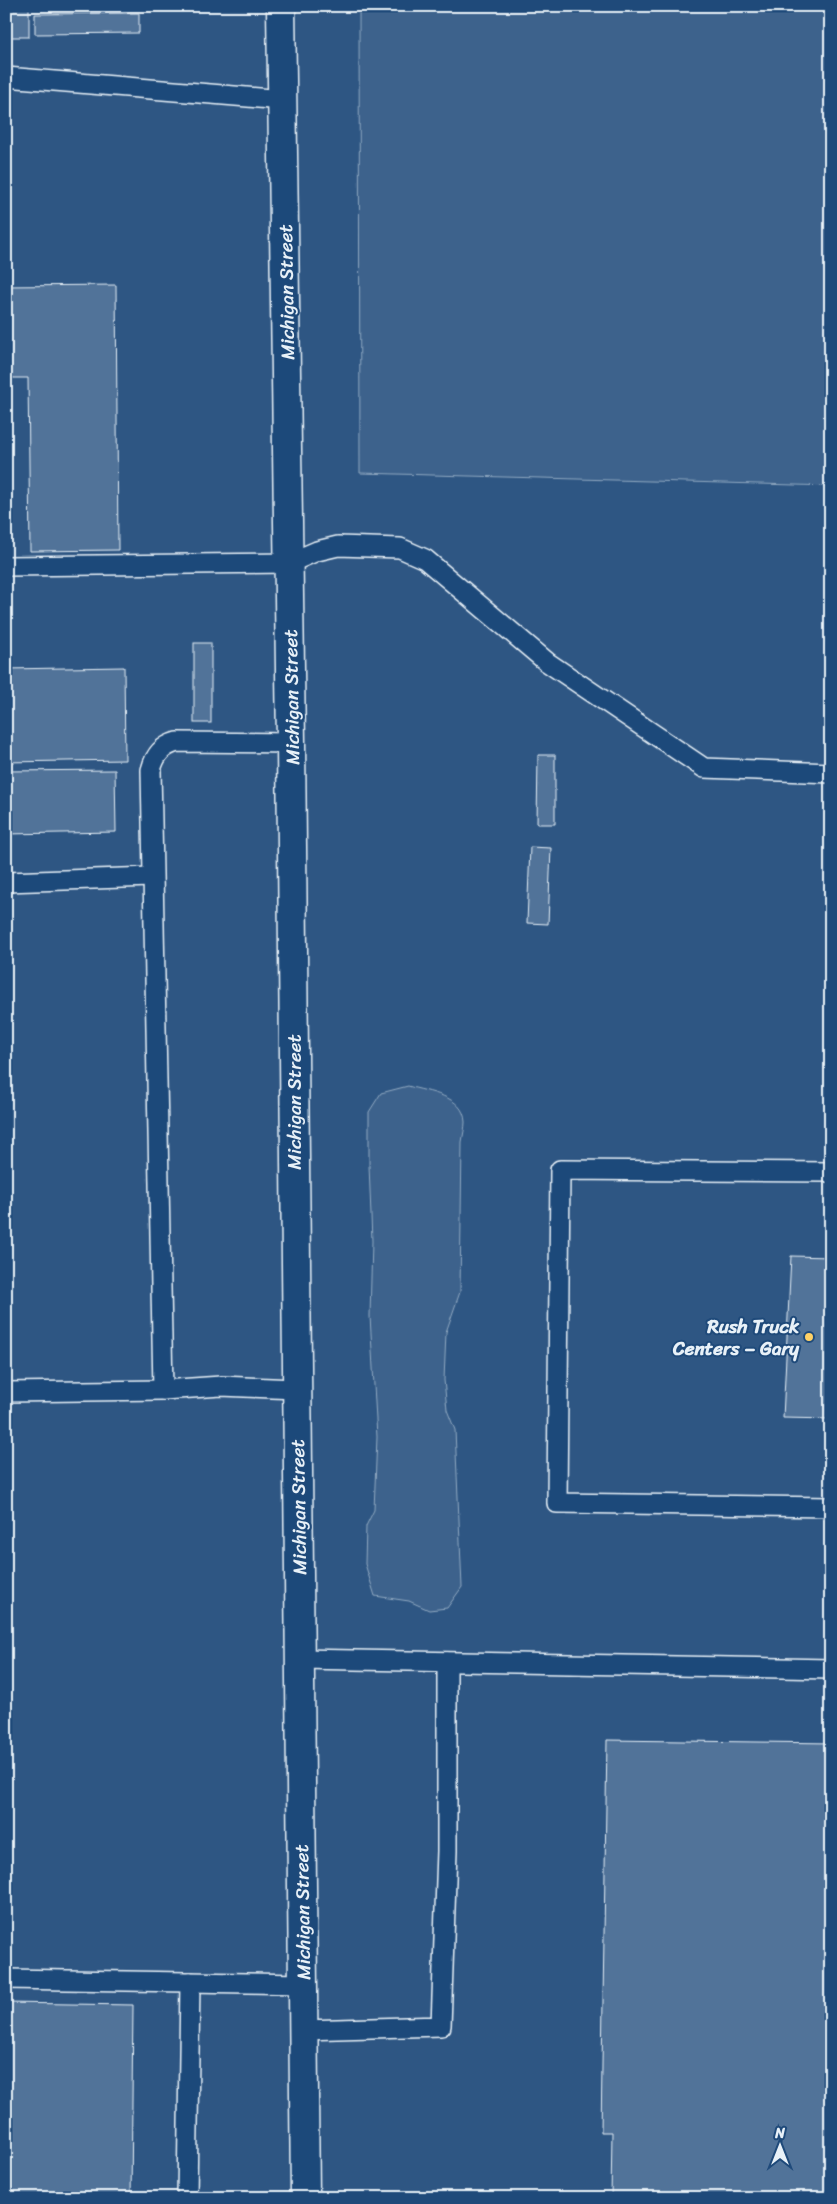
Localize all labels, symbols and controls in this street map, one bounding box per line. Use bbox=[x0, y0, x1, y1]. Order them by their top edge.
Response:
street label: Michigan Street bbox=[269, 224, 304, 360]
street label: Michigan Street bbox=[274, 629, 309, 765]
street label: Michigan Street bbox=[278, 1034, 311, 1170]
place label: Rush Truck Centers – Gary bbox=[672, 1310, 800, 1365]
marker: Rush Truck Centers – Gary bbox=[803, 1331, 815, 1343]
street label: Michigan Street bbox=[281, 1439, 316, 1575]
street label: Michigan Street bbox=[285, 1844, 320, 1980]
text: N bbox=[774, 2121, 785, 2146]
north arrow bbox=[754, 2122, 804, 2172]

